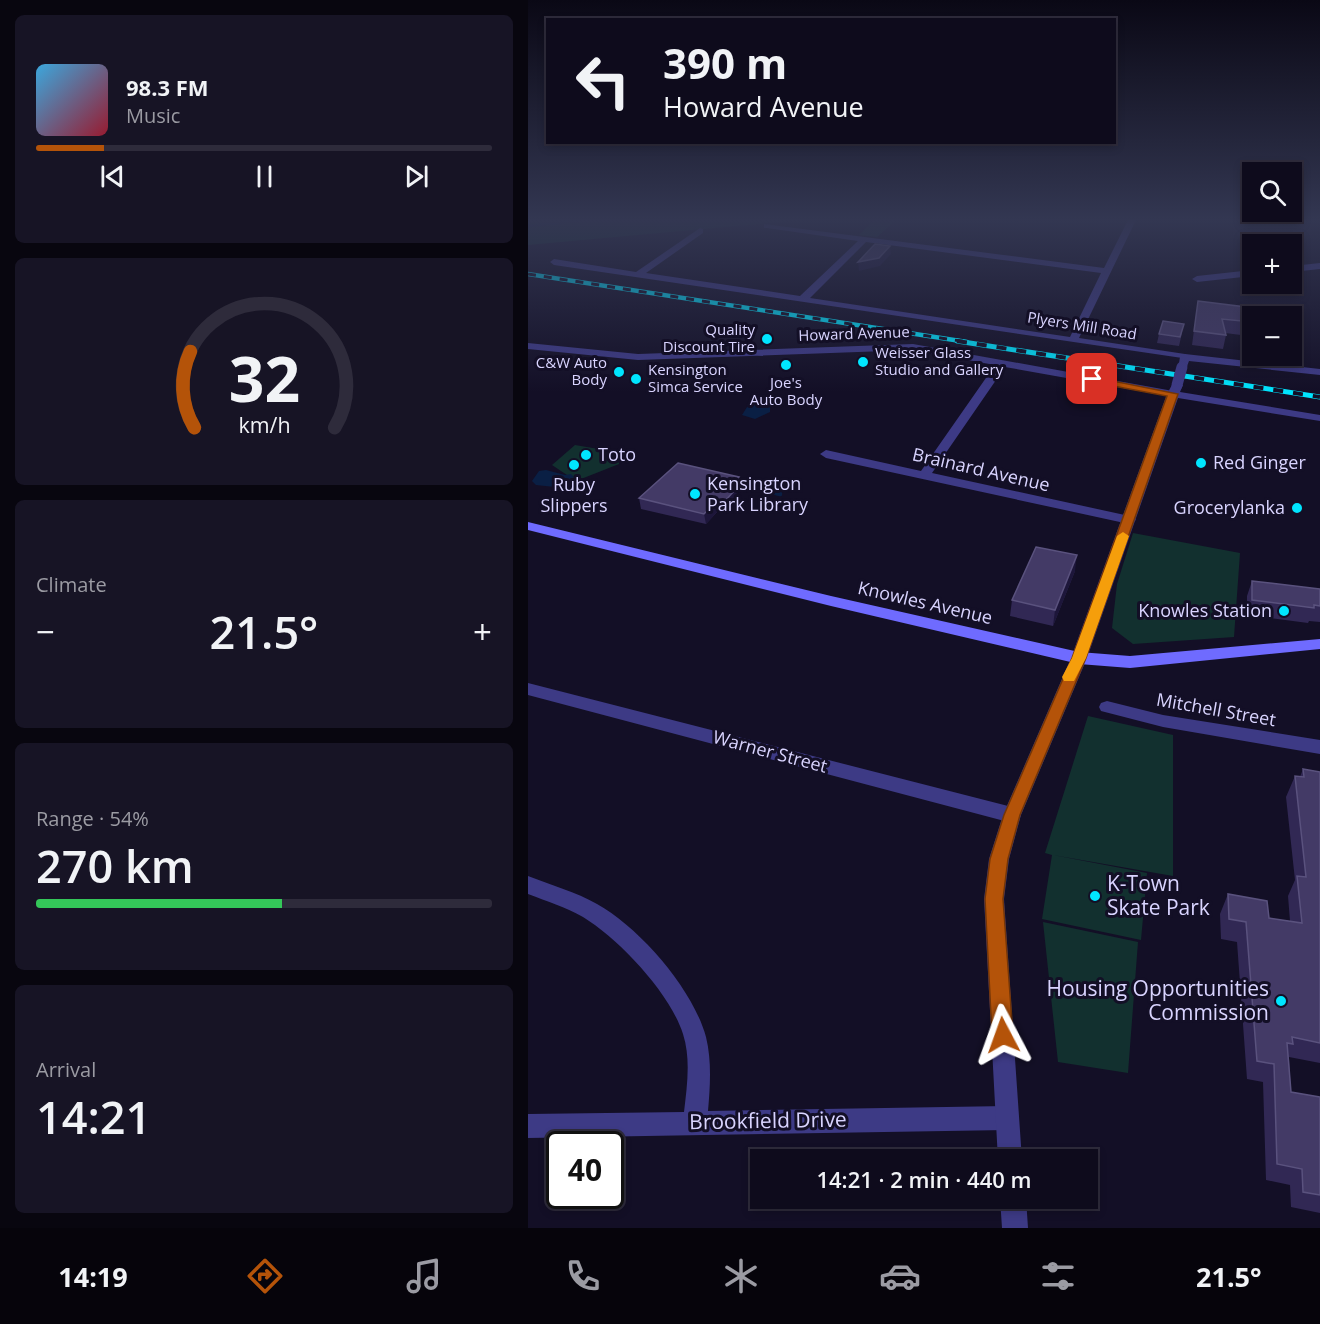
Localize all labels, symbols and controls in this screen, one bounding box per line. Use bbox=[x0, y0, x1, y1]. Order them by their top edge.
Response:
text: 390 m bbox=[663, 34, 787, 91]
icon: left bbox=[564, 42, 642, 120]
text: 98.3 FM bbox=[126, 72, 209, 102]
text: Howard Avenue bbox=[663, 88, 864, 125]
text: Music bbox=[126, 102, 180, 129]
icon: previous bbox=[96, 160, 129, 193]
icon: pause bbox=[248, 160, 281, 193]
icon: next bbox=[400, 160, 433, 193]
map controls bbox=[1242, 162, 1302, 366]
button: search bbox=[1242, 162, 1302, 222]
button: + bbox=[1242, 234, 1302, 294]
street label: Plyers Mill Road bbox=[1026, 306, 1138, 344]
button: − bbox=[1242, 306, 1302, 366]
place label: Quality Discount Tire bbox=[663, 319, 755, 356]
street label: Howard Avenue bbox=[798, 321, 910, 345]
marker: Quality Discount Tire bbox=[760, 332, 774, 346]
text: 32 bbox=[228, 336, 300, 421]
place label: Weisser Glass Studio and Gallery bbox=[875, 342, 1004, 379]
place label: C&W Auto Body bbox=[536, 352, 607, 389]
pin bbox=[1066, 353, 1117, 404]
marker: Weisser Glass Studio and Gallery bbox=[856, 355, 870, 369]
marker: Joe's Auto Body bbox=[779, 358, 793, 372]
place label: Kensington Simca Service bbox=[648, 359, 743, 396]
icon: arrive bbox=[1075, 362, 1108, 395]
marker: C&W Auto Body bbox=[612, 365, 626, 379]
marker: Kensington Simca Service bbox=[629, 372, 643, 386]
place label: Joe's Auto Body bbox=[750, 372, 823, 409]
text: km/h bbox=[238, 411, 290, 440]
place label: Toto bbox=[598, 442, 636, 466]
street label: Brainard Avenue bbox=[910, 442, 1052, 496]
marker: Toto bbox=[579, 448, 593, 462]
place label: Red Ginger bbox=[1213, 450, 1306, 474]
marker: Red Ginger bbox=[1194, 456, 1208, 470]
marker: Ruby Slippers bbox=[567, 458, 581, 472]
place label: Kensington Park Library bbox=[707, 471, 809, 516]
place label: Ruby Slippers bbox=[540, 472, 608, 517]
marker: Kensington Park Library bbox=[688, 487, 702, 501]
place label: Grocerylanka bbox=[1174, 495, 1285, 519]
marker: Grocerylanka bbox=[1290, 501, 1304, 515]
text: Climate bbox=[36, 571, 107, 598]
street label: Knowles Avenue bbox=[856, 575, 995, 629]
place label: Knowles Station bbox=[1138, 598, 1272, 622]
text: 21.5° bbox=[210, 601, 318, 662]
marker: Knowles Station bbox=[1277, 604, 1291, 618]
text: − bbox=[36, 609, 55, 654]
text: + bbox=[473, 609, 492, 654]
street label: Mitchell Street bbox=[1155, 687, 1278, 731]
street label: Warner Street bbox=[710, 724, 830, 778]
text: Range · 54% bbox=[36, 805, 149, 832]
text: 270 km bbox=[36, 835, 194, 896]
place label: K-Town Skate Park bbox=[1107, 869, 1210, 921]
marker: K-Town Skate Park bbox=[1088, 889, 1102, 903]
place label: Housing Opportunities Commission bbox=[1047, 974, 1269, 1026]
marker: Housing Opportunities Commission bbox=[1274, 994, 1288, 1008]
position arrow bbox=[971, 1003, 1035, 1067]
text: Arrival bbox=[36, 1056, 96, 1083]
text: 14:21 bbox=[36, 1086, 151, 1147]
street label: Brookfield Drive bbox=[689, 1105, 847, 1135]
speed limit sign: 40 bbox=[546, 1131, 624, 1209]
text: 14:21 · 2 min · 440 m bbox=[816, 1164, 1032, 1194]
icon: directions bbox=[244, 1255, 286, 1297]
icon: music bbox=[403, 1255, 445, 1297]
icon: phone bbox=[562, 1255, 604, 1297]
icon: climate bbox=[720, 1255, 762, 1297]
icon: car bbox=[879, 1255, 921, 1297]
icon: filters bbox=[1037, 1255, 1079, 1297]
text: 14:19 bbox=[58, 1258, 128, 1295]
text: 21.5° bbox=[1196, 1258, 1262, 1295]

